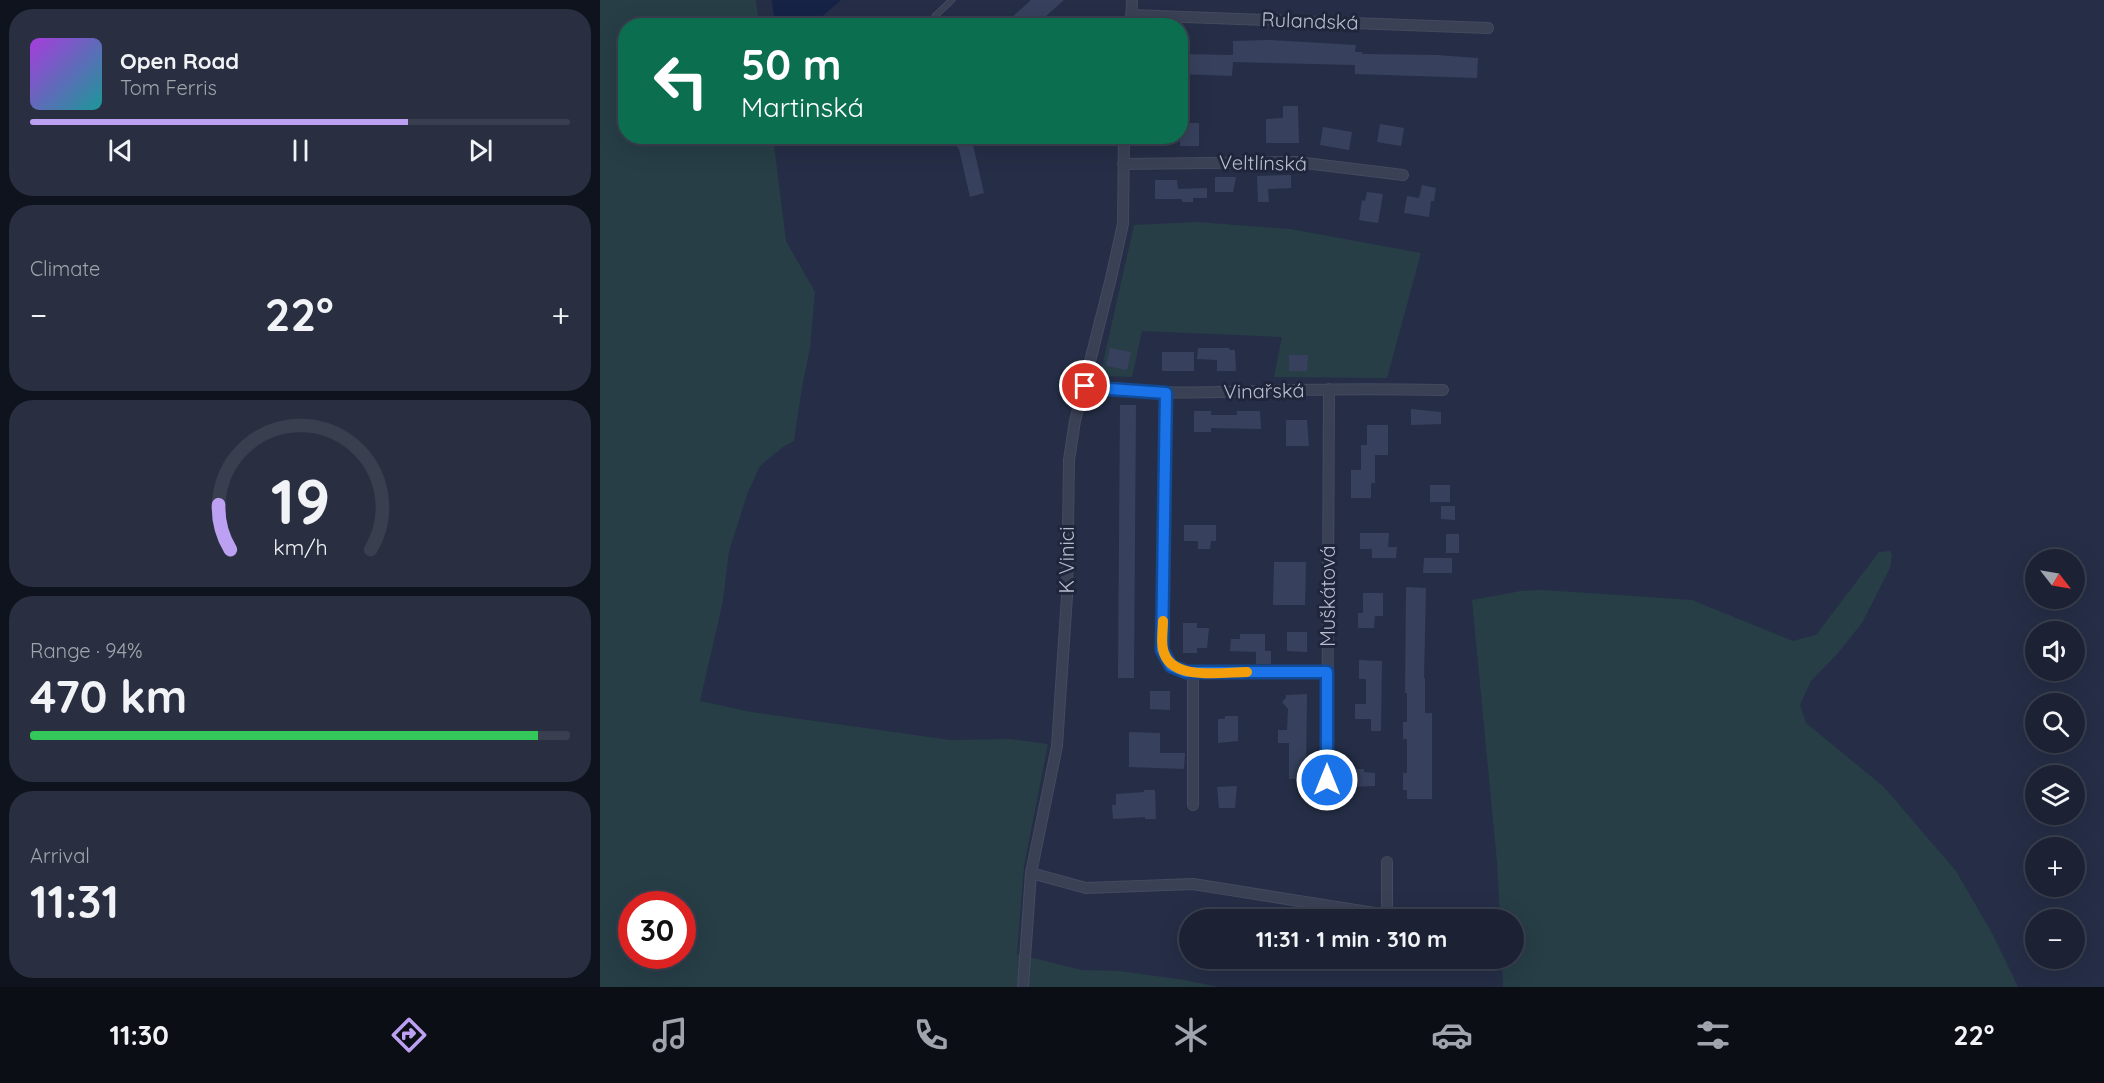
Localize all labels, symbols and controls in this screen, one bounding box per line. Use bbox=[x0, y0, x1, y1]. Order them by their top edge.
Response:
street label: Rulandská bbox=[1261, 6, 1359, 35]
text: 50 m bbox=[741, 38, 841, 91]
icon: left bbox=[642, 42, 720, 120]
text: Open Road bbox=[120, 47, 239, 75]
text: Tom Ferris bbox=[120, 75, 217, 100]
text: Martinská bbox=[741, 90, 864, 124]
icon: previous bbox=[104, 134, 137, 167]
icon: pause bbox=[284, 134, 317, 167]
icon: next bbox=[464, 134, 497, 167]
street label: Veltlínská bbox=[1219, 149, 1307, 176]
text: Climate bbox=[30, 256, 100, 281]
text: 22° bbox=[265, 286, 334, 342]
text: − bbox=[30, 294, 47, 335]
text: + bbox=[551, 294, 570, 335]
pin bbox=[1059, 360, 1110, 411]
icon: arrive bbox=[1068, 369, 1101, 402]
street label: Vinařská bbox=[1223, 377, 1305, 404]
text: 19 bbox=[270, 463, 330, 541]
street label: K Vinici bbox=[1054, 526, 1079, 594]
text: km/h bbox=[273, 535, 327, 561]
street label: Muškátová bbox=[1315, 545, 1340, 647]
north arrow bbox=[2025, 549, 2085, 609]
map controls bbox=[2025, 549, 2085, 969]
button: sound bbox=[2025, 621, 2085, 681]
text: Range · 94% bbox=[30, 638, 143, 663]
text: 470 km bbox=[30, 668, 187, 724]
button: search bbox=[2025, 693, 2085, 753]
position arrow bbox=[1295, 748, 1359, 812]
button: layers bbox=[2025, 765, 2085, 825]
button: + bbox=[2025, 837, 2085, 897]
text: Arrival bbox=[30, 843, 90, 868]
text: 11:31 bbox=[30, 873, 119, 929]
speed limit sign: 30 bbox=[618, 891, 696, 969]
button: − bbox=[2025, 909, 2085, 969]
text: 11:31 · 1 min · 310 m bbox=[1256, 925, 1447, 953]
icon: directions bbox=[388, 1014, 430, 1056]
icon: music bbox=[649, 1014, 691, 1056]
icon: phone bbox=[910, 1014, 952, 1056]
icon: climate bbox=[1170, 1014, 1212, 1056]
icon: car bbox=[1431, 1014, 1473, 1056]
icon: filters bbox=[1692, 1014, 1734, 1056]
text: 11:30 bbox=[109, 1018, 169, 1052]
text: 22° bbox=[1953, 1018, 1994, 1052]

